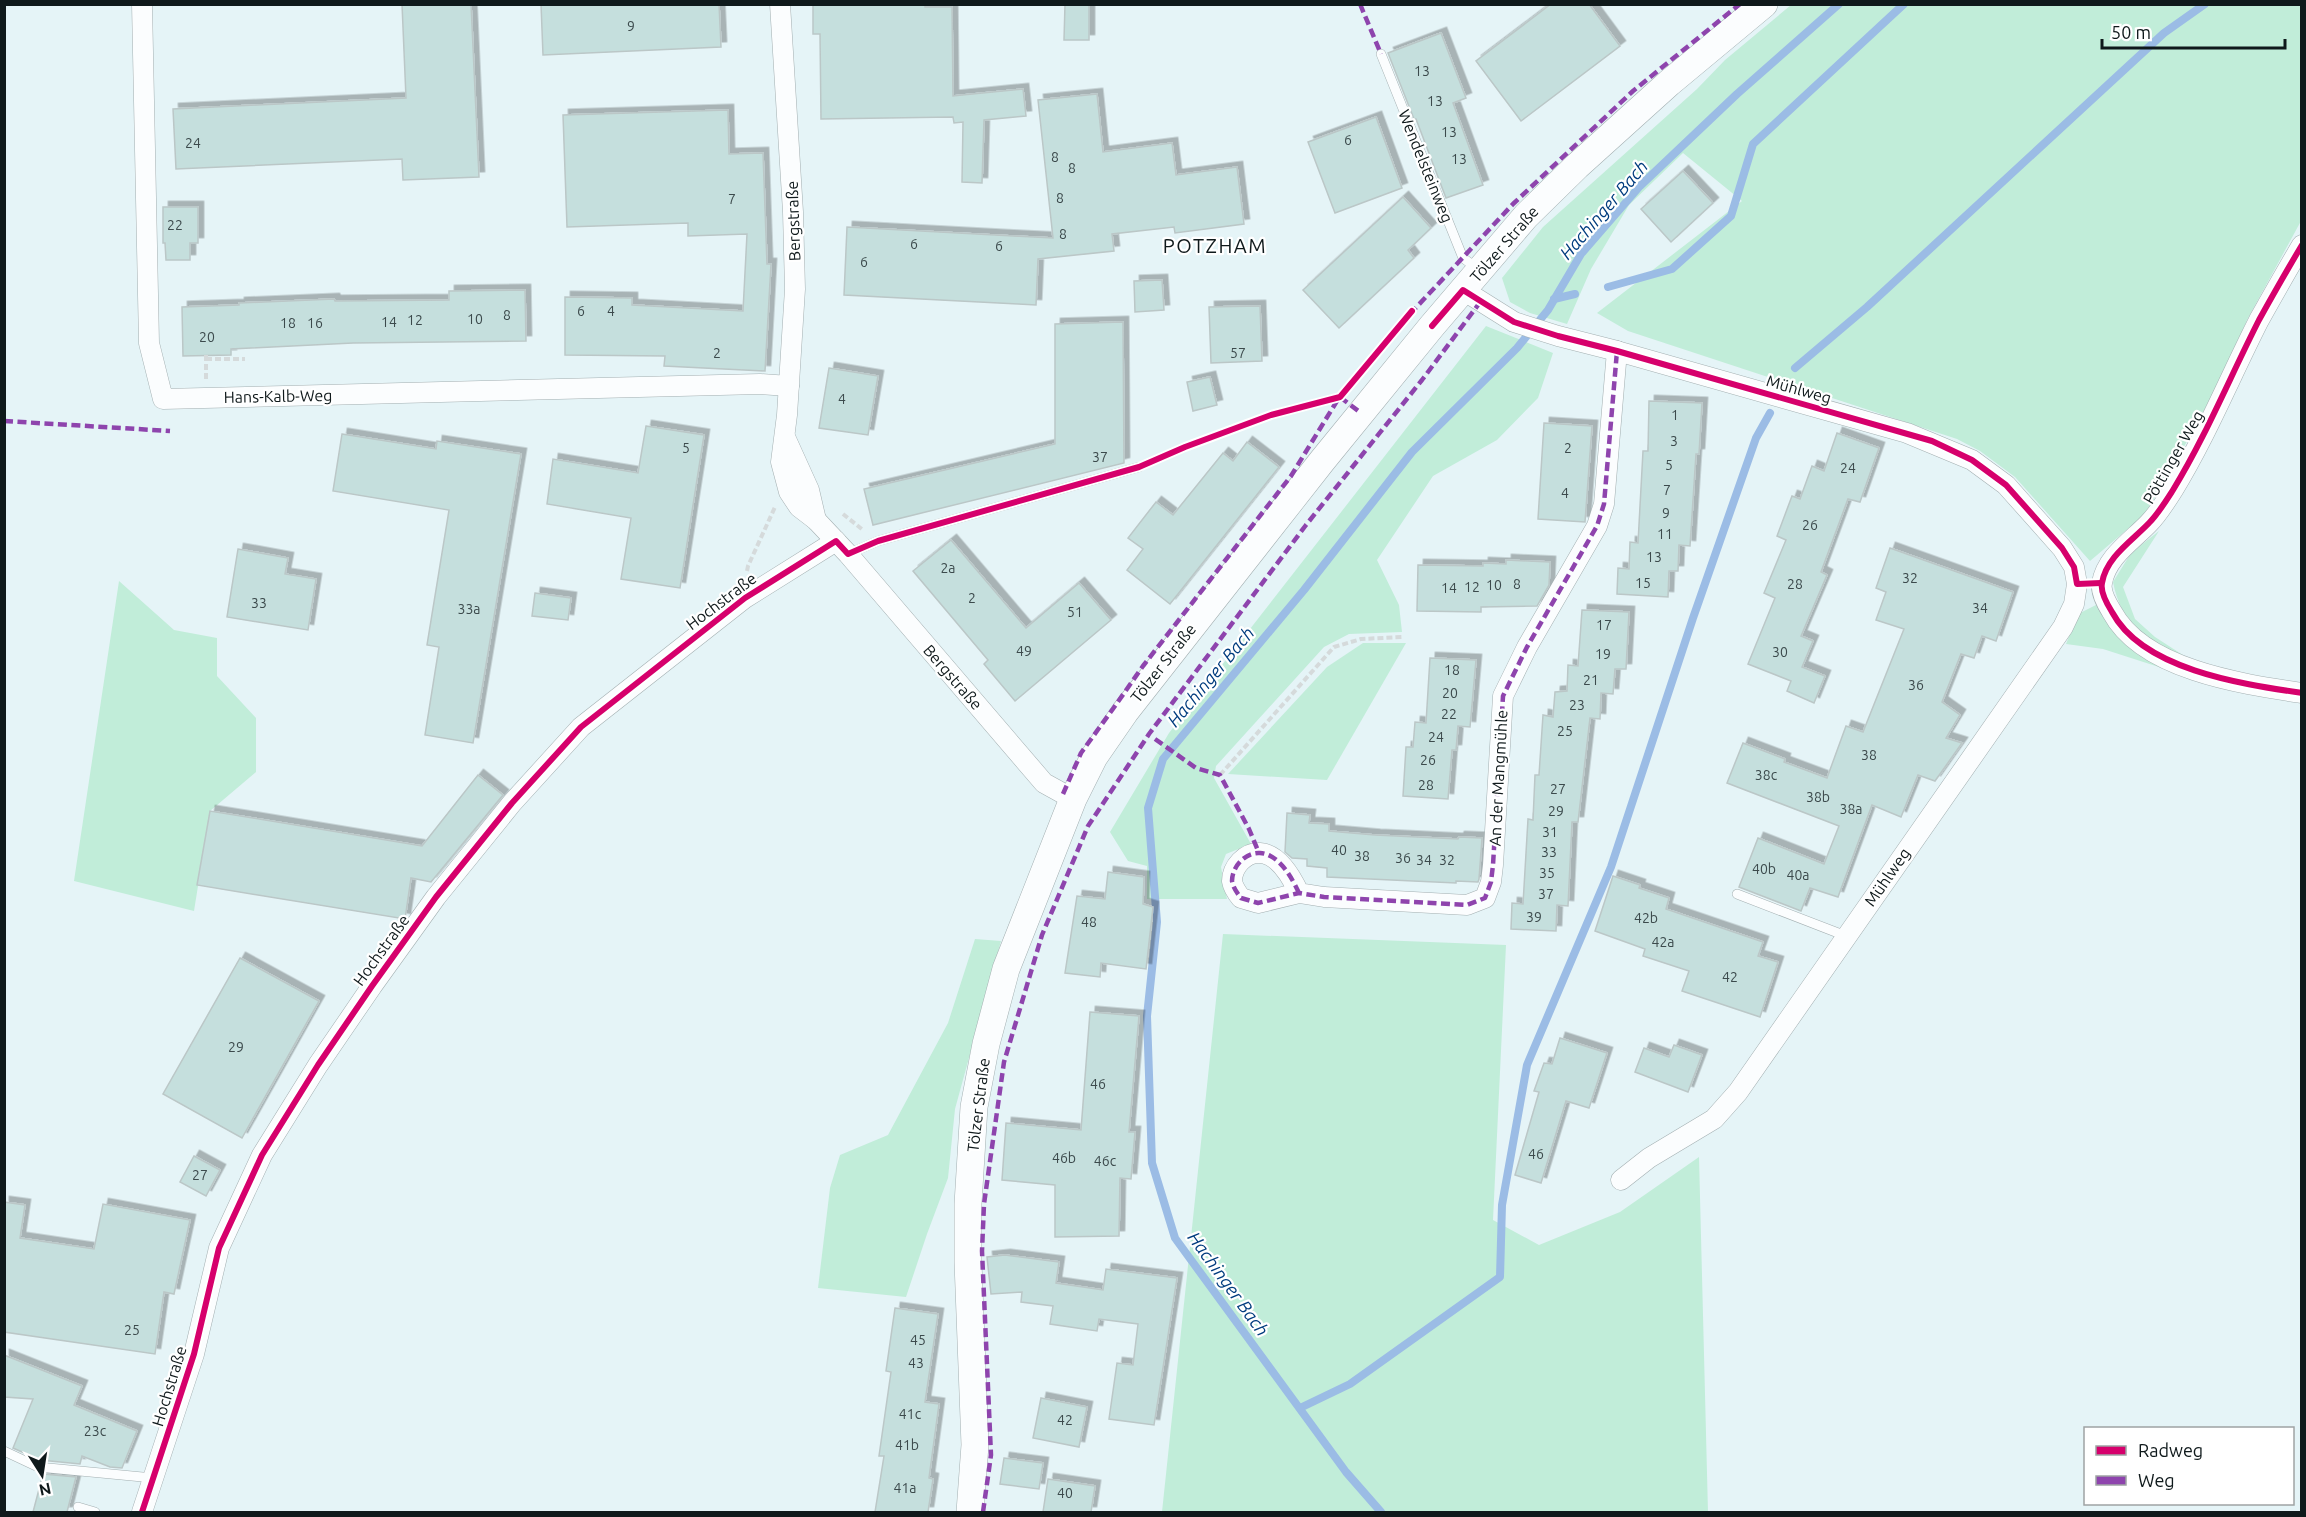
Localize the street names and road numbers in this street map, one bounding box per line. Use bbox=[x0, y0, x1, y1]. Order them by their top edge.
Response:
street label: Wendelsteinweg bbox=[1395, 107, 1457, 225]
street label: Bergstraße bbox=[783, 181, 803, 261]
street label: Tölzer Straße bbox=[1466, 202, 1542, 286]
street label: Mühlweg bbox=[1764, 371, 1834, 407]
street label: Hans-Kalb-Weg bbox=[223, 386, 333, 406]
street label: Pöttinger Weg bbox=[2139, 407, 2207, 507]
street label: Hochstraße bbox=[682, 569, 760, 633]
street label: Tölzer Straße bbox=[1127, 620, 1199, 706]
street label: Bergstraße bbox=[920, 641, 986, 713]
street label: An der Mangmühle bbox=[1485, 709, 1511, 847]
street label: Mühlweg bbox=[1860, 844, 1914, 910]
street label: Hochstraße bbox=[349, 911, 413, 989]
street label: Tölzer Straße bbox=[963, 1057, 993, 1153]
street label: Hochstraße bbox=[148, 1344, 190, 1428]

